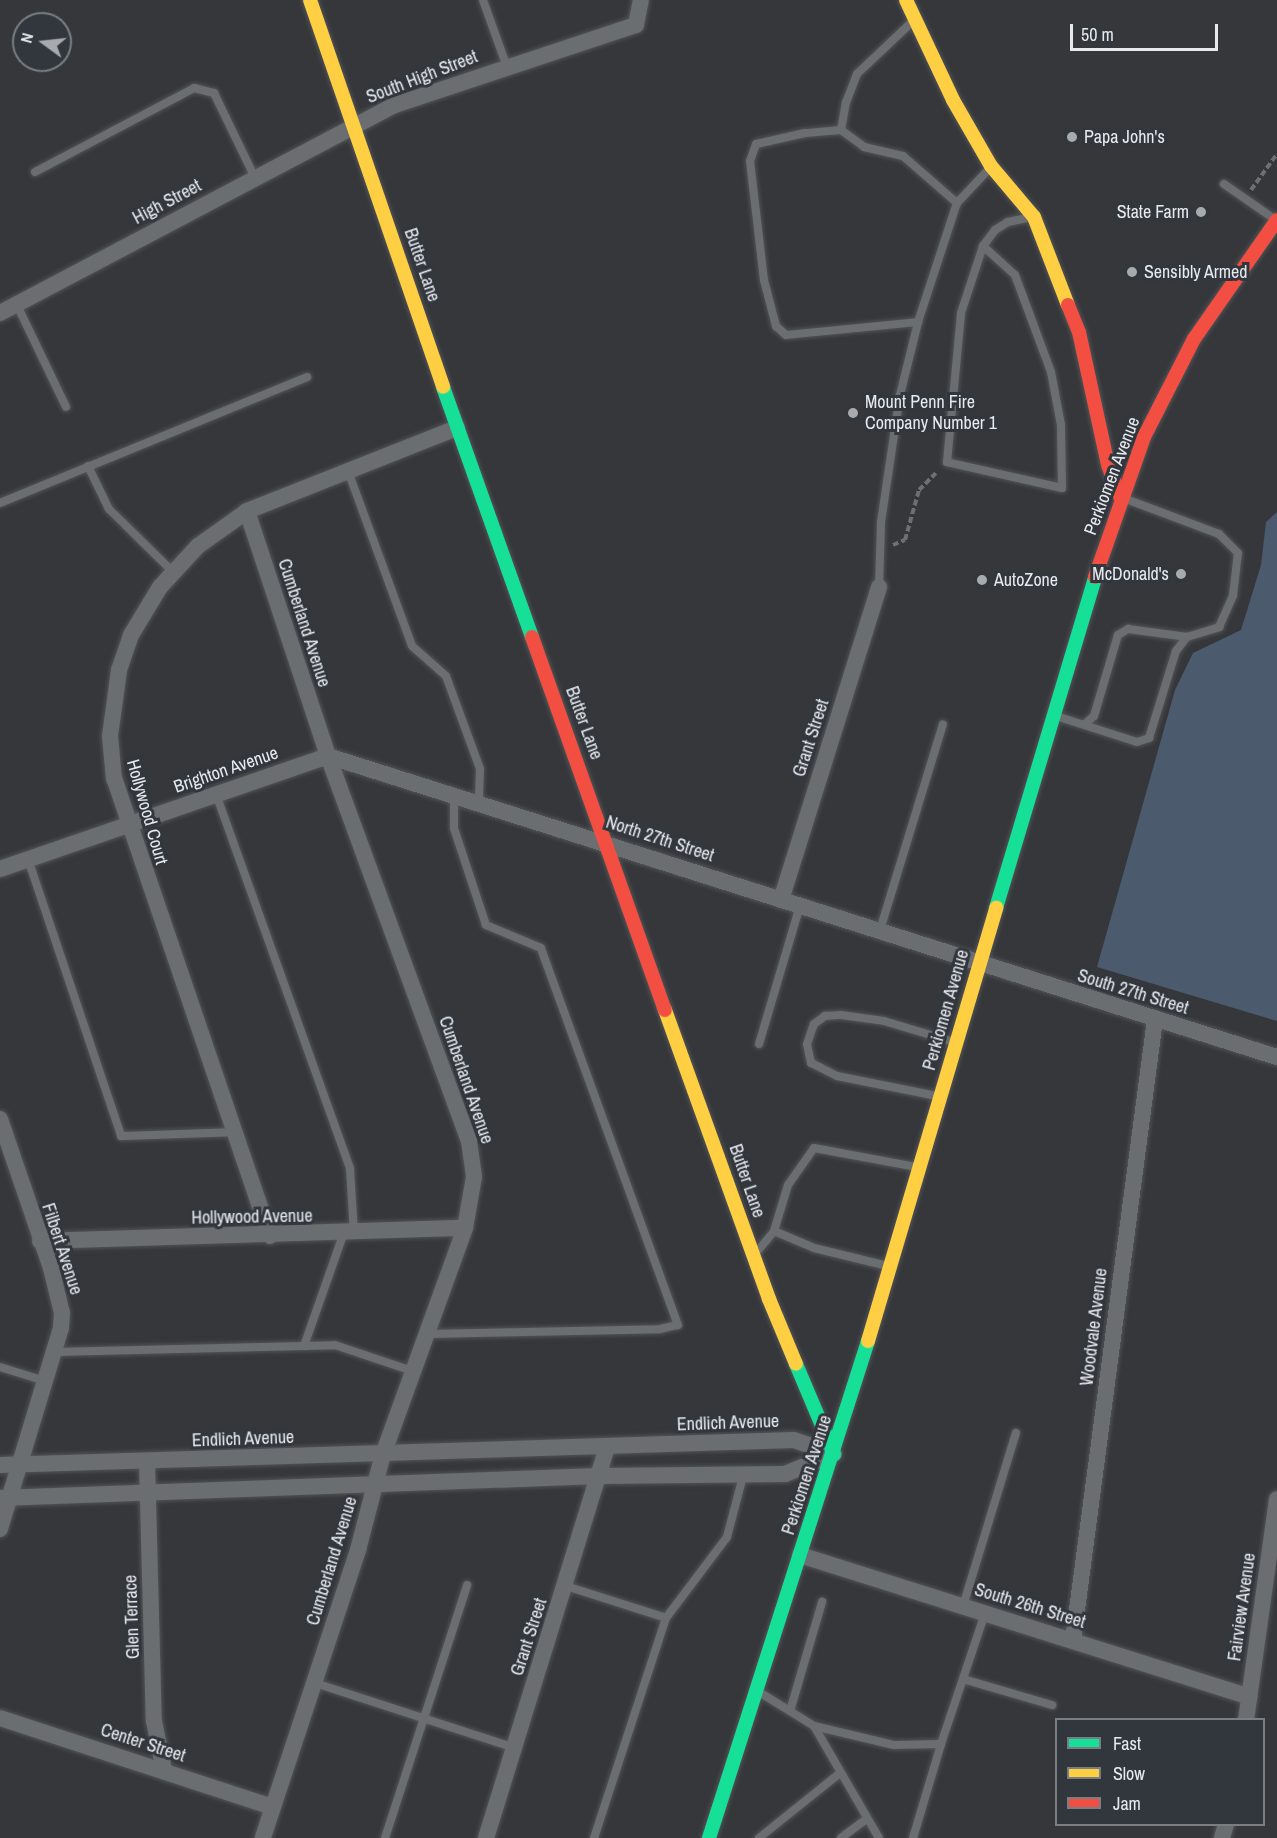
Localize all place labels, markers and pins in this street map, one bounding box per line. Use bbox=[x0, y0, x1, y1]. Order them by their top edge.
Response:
place label: Papa John's bbox=[1084, 126, 1165, 148]
marker: Papa John's bbox=[1065, 130, 1079, 144]
place label: State Farm bbox=[1117, 201, 1189, 223]
marker: State Farm bbox=[1194, 205, 1208, 219]
place label: Sensibly Armed bbox=[1144, 261, 1248, 283]
marker: Sensibly Armed bbox=[1125, 265, 1139, 279]
place label: Mount Penn Fire Company Number 1 bbox=[865, 392, 997, 434]
marker: Mount Penn Fire Company Number 1 bbox=[846, 406, 860, 420]
place label: McDonald's bbox=[1092, 563, 1169, 585]
marker: McDonald's bbox=[1174, 567, 1188, 581]
place label: AutoZone bbox=[994, 569, 1058, 591]
marker: AutoZone bbox=[975, 573, 989, 587]

